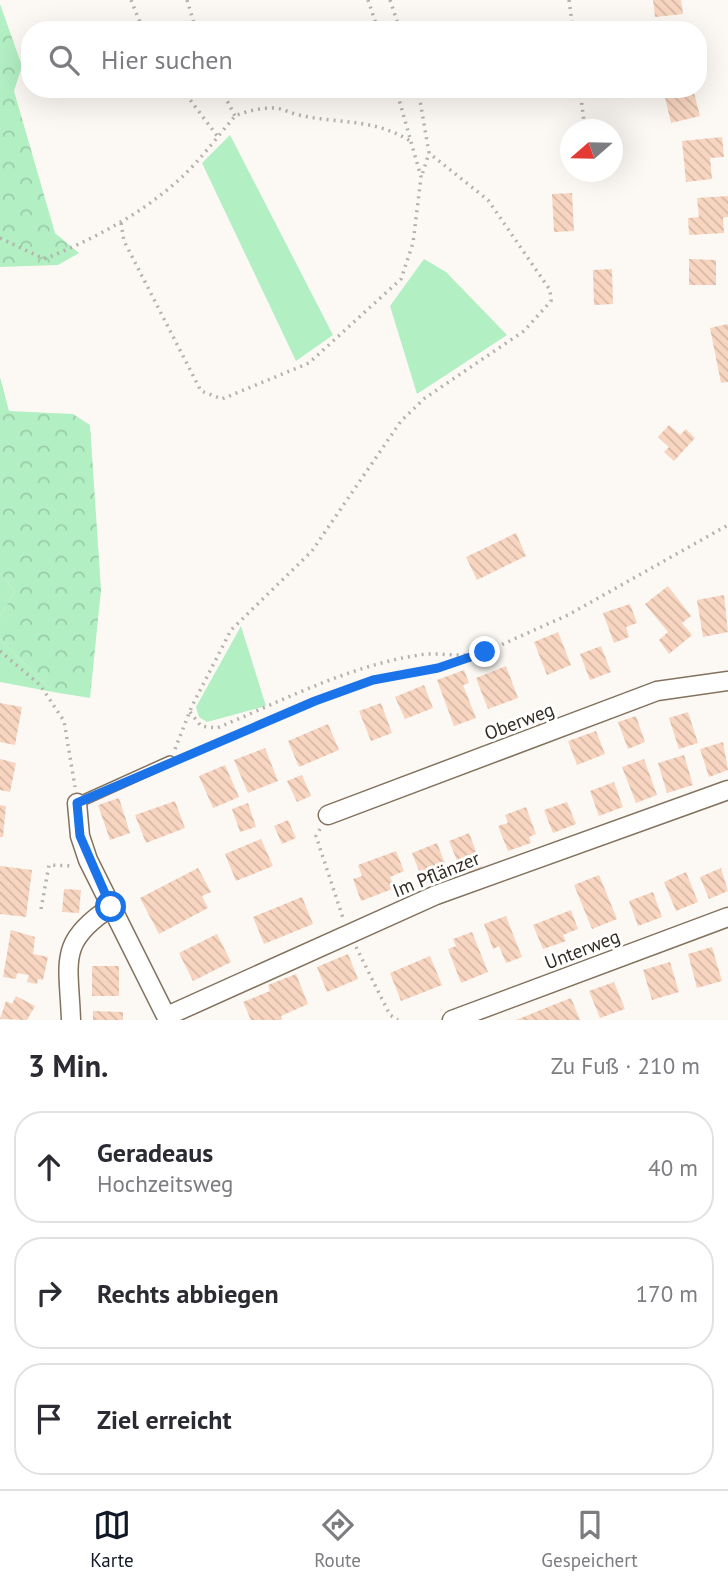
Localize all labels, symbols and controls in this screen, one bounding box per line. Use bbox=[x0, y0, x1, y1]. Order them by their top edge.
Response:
search box bbox=[21, 21, 707, 98]
icon: search bbox=[45, 41, 83, 79]
text: Hier suchen bbox=[101, 43, 233, 76]
north arrow bbox=[560, 119, 623, 182]
route end bbox=[469, 636, 500, 667]
street label: Oberweg bbox=[481, 697, 557, 745]
street label: Im Pflänzer bbox=[389, 845, 484, 902]
route start bbox=[95, 891, 126, 922]
street label: Unterweg bbox=[541, 924, 623, 974]
text: 3 Min. bbox=[28, 1046, 108, 1085]
text: Zu Fuß · 210 m bbox=[551, 1051, 700, 1080]
text: Geradeaus bbox=[97, 1136, 213, 1169]
icon: ahead bbox=[30, 1148, 68, 1186]
text: 40 m bbox=[648, 1153, 698, 1182]
text: Hochzeitsweg bbox=[97, 1169, 233, 1198]
icon: right bbox=[30, 1274, 68, 1312]
text: Rechts abbiegen bbox=[97, 1277, 279, 1310]
text: 170 m bbox=[636, 1279, 698, 1308]
icon: arrive bbox=[30, 1400, 68, 1438]
text: Ziel erreicht bbox=[97, 1403, 232, 1436]
tab: Karte bbox=[90, 1506, 134, 1572]
tab: Route bbox=[314, 1506, 361, 1572]
tab: Gespeichert bbox=[541, 1506, 638, 1572]

